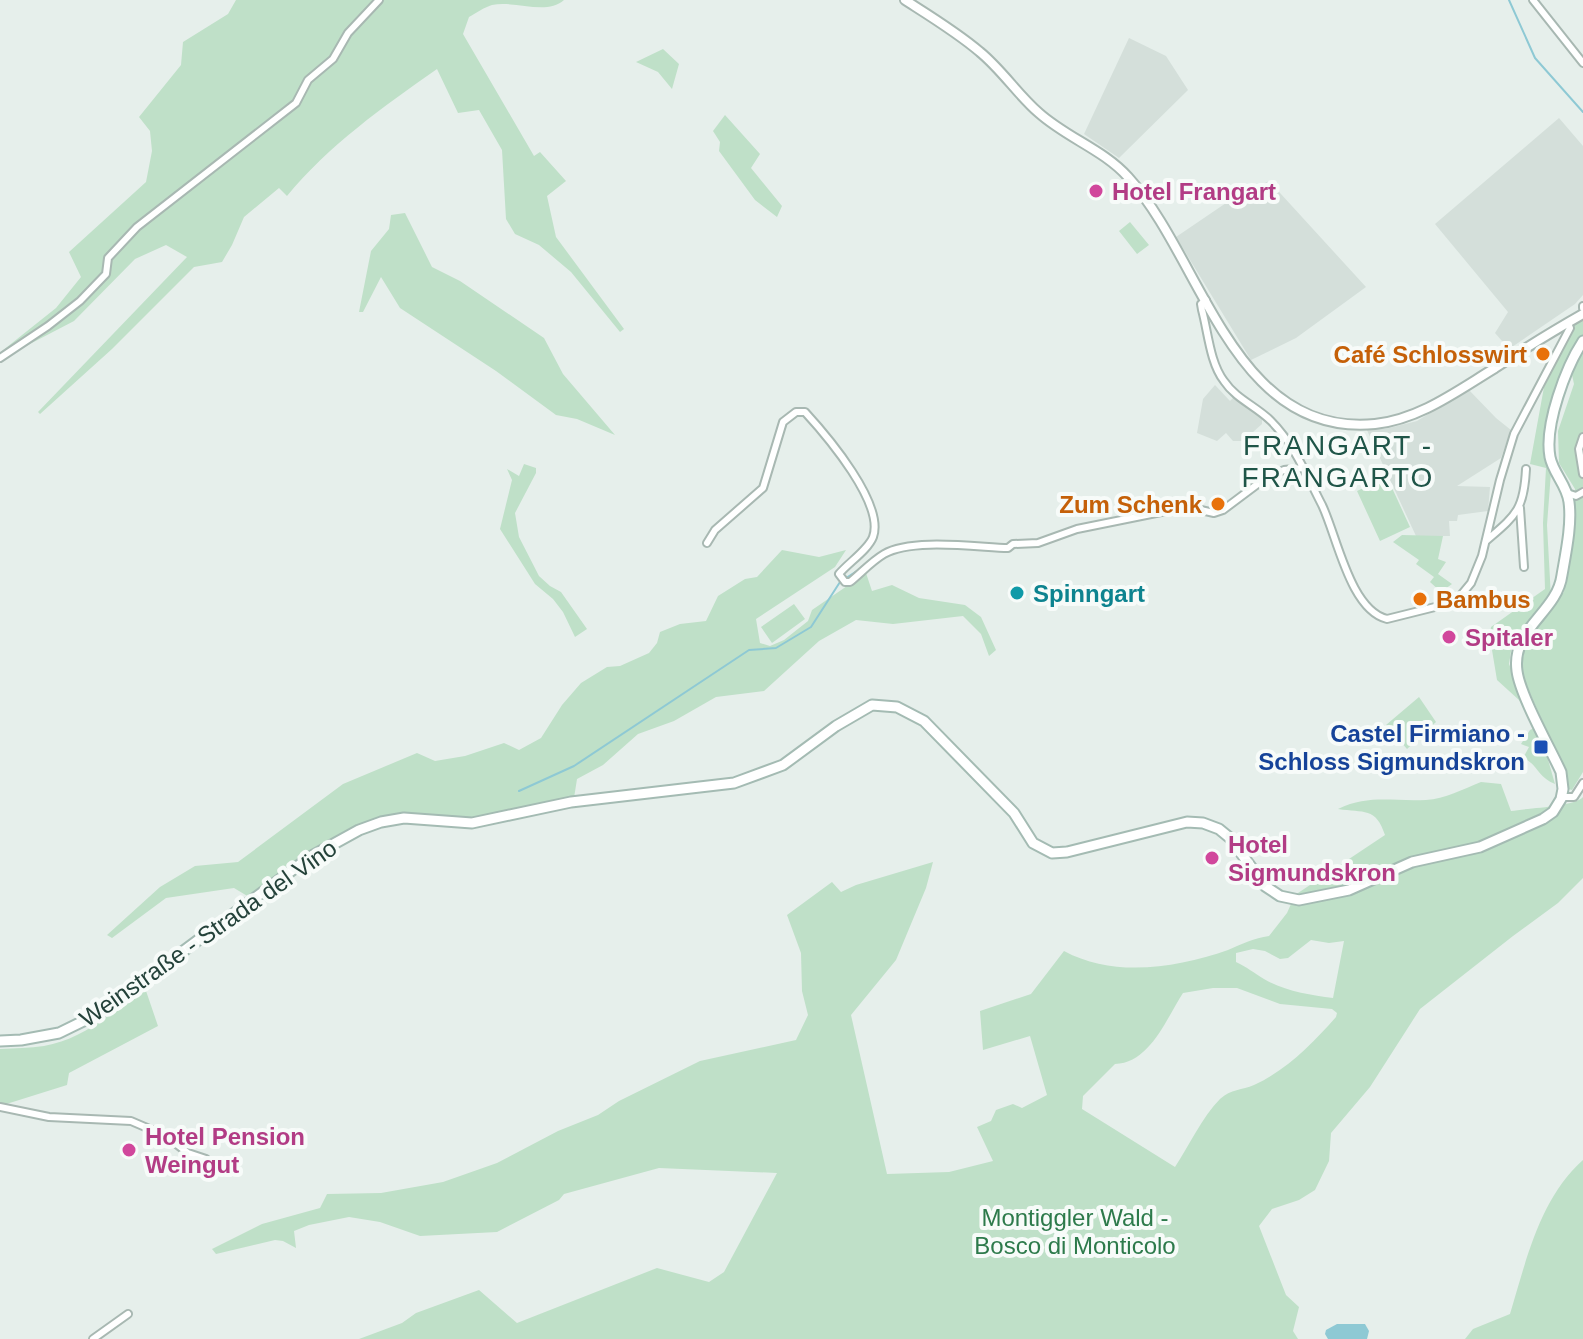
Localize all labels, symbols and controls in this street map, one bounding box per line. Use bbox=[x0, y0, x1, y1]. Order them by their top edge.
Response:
place label: Hotel Frangart bbox=[1112, 178, 1276, 205]
marker: Hotel Frangart bbox=[1087, 182, 1105, 200]
place label: Café Schlosswirt bbox=[1334, 341, 1527, 368]
marker: Café Schlosswirt bbox=[1534, 345, 1552, 363]
district label: FRANGART - FRANGARTO bbox=[1242, 430, 1434, 493]
place label: Zum Schenk bbox=[1059, 491, 1203, 518]
marker: Zum Schenk bbox=[1209, 495, 1227, 513]
place label: Spinngart bbox=[1033, 580, 1145, 607]
marker: Spinngart bbox=[1008, 584, 1026, 602]
place label: Bambus bbox=[1436, 586, 1531, 613]
marker: Bambus bbox=[1411, 590, 1429, 608]
place label: Spitaler bbox=[1465, 624, 1553, 651]
marker: Spitaler bbox=[1440, 628, 1458, 646]
place label: Castel Firmiano - Schloss Sigmundskron bbox=[1258, 720, 1525, 775]
marker: Castel Firmiano - Schloss Sigmundskron bbox=[1532, 738, 1550, 756]
place label: Hotel Sigmundskron bbox=[1228, 831, 1396, 886]
street label: Weinstraße - Strada del Vino bbox=[74, 834, 342, 1032]
marker: Hotel Sigmundskron bbox=[1203, 849, 1221, 867]
place label: Hotel Pension Weingut bbox=[145, 1123, 305, 1178]
marker: Hotel Pension Weingut bbox=[120, 1141, 138, 1159]
park label: Montiggler Wald - Bosco di Monticolo bbox=[974, 1204, 1176, 1259]

